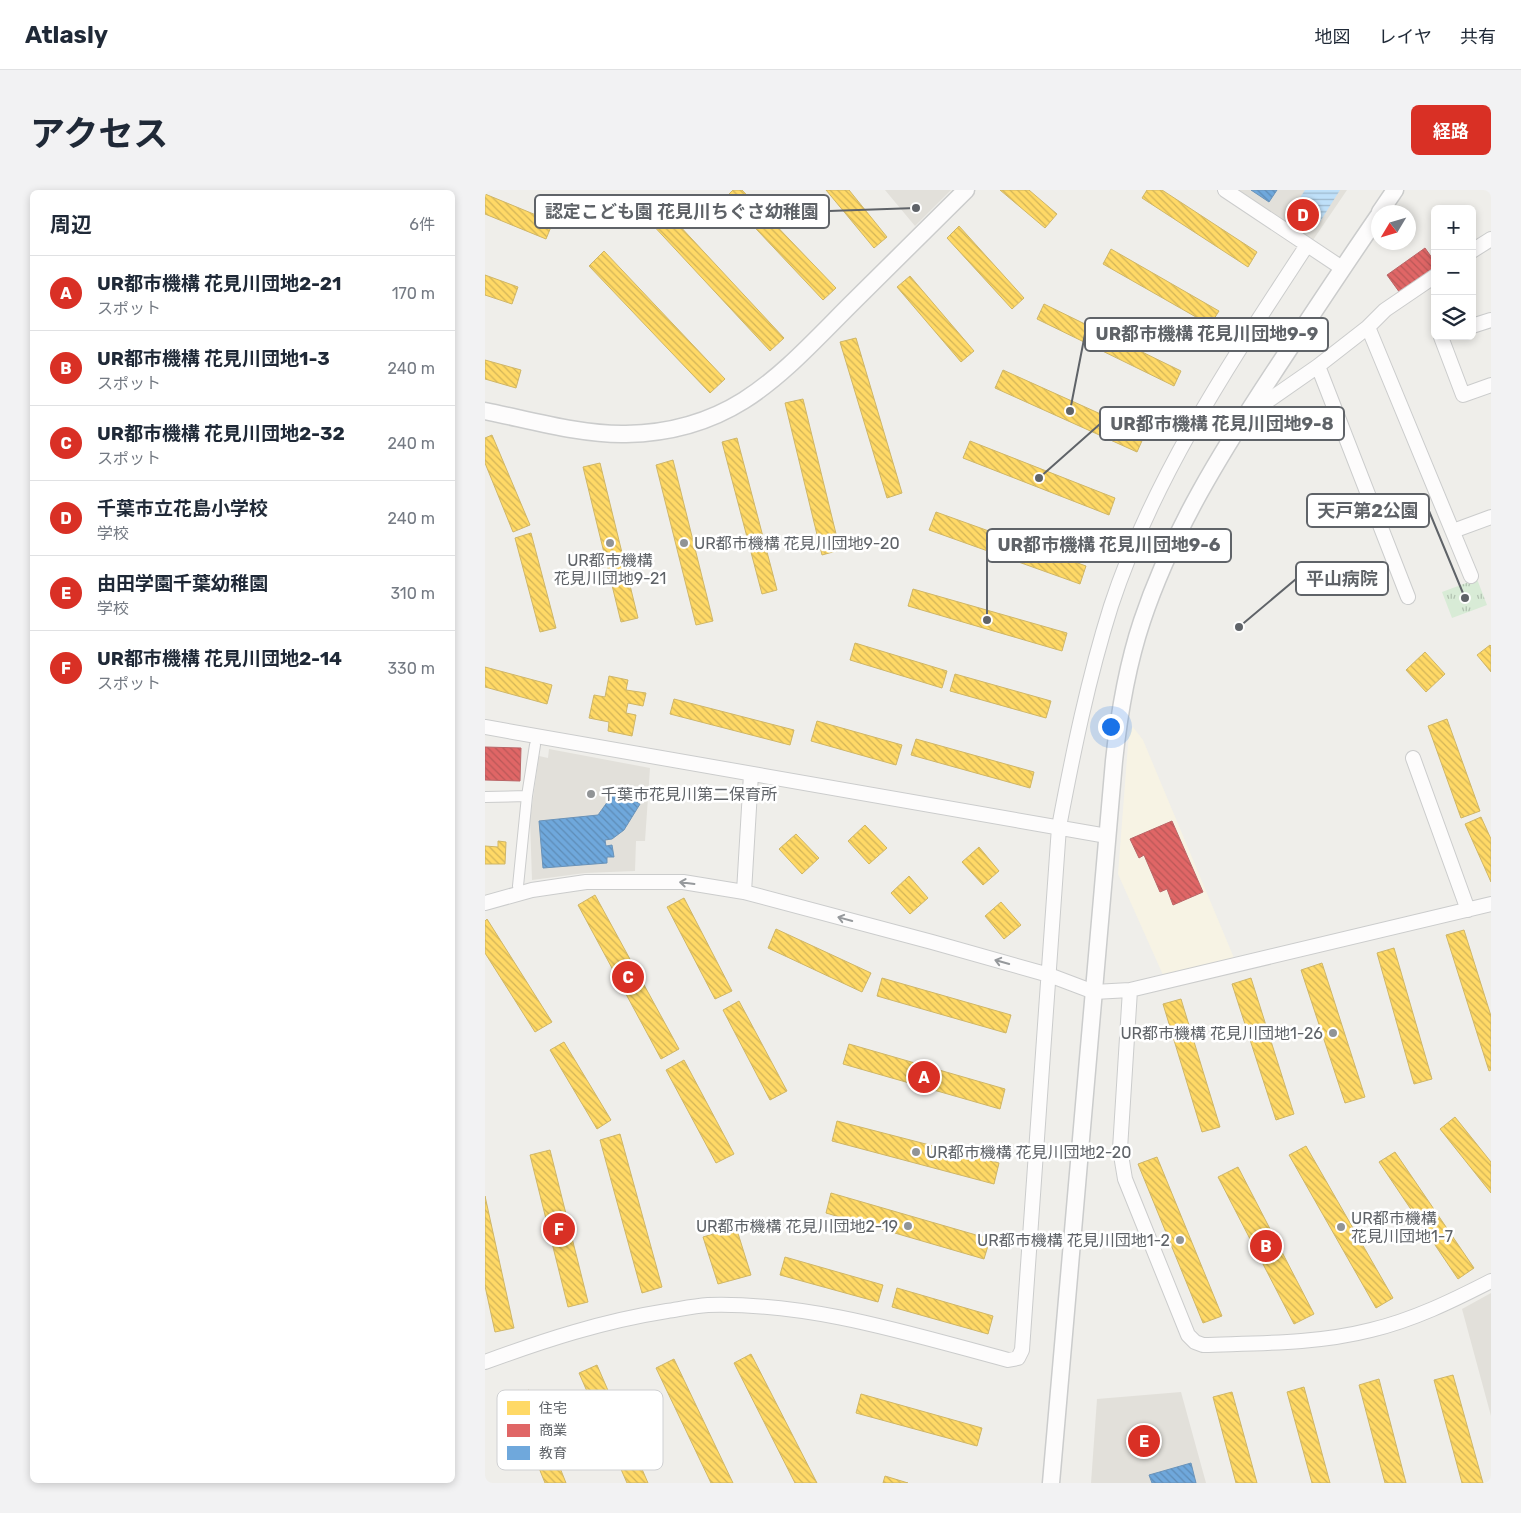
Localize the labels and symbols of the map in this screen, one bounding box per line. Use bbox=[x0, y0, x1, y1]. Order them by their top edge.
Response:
callout: 認定こども園 花見川ちぐさ幼稚園 bbox=[535, 195, 829, 228]
pin: D bbox=[1287, 196, 1319, 234]
text: 認定こども園 花見川ちぐさ幼稚園 bbox=[545, 201, 819, 223]
north arrow bbox=[1371, 205, 1416, 250]
callout: UR都市機構 花見川団地9-9 bbox=[1085, 318, 1328, 351]
text: UR都市機構 花見川団地9-9 bbox=[1096, 323, 1318, 345]
callout: UR都市機構 花見川団地9-8 bbox=[1100, 407, 1344, 440]
text: UR都市機構 花見川団地9-8 bbox=[1110, 413, 1334, 435]
callout: 天戸第2公園 bbox=[1307, 494, 1429, 527]
text: 天戸第2公園 bbox=[1317, 500, 1419, 522]
callout: UR都市機構 花見川団地9-6 bbox=[987, 529, 1231, 562]
place label: UR都市機構 花見川団地9-20 bbox=[694, 534, 900, 553]
text: UR都市機構 花見川団地9-6 bbox=[997, 534, 1221, 556]
marker: UR都市機構 花見川団地9-21 bbox=[604, 537, 616, 549]
marker: UR都市機構 花見川団地9-20 bbox=[678, 537, 690, 549]
place label: UR都市機構 花見川団地9-21 bbox=[554, 551, 666, 588]
callout: 平山病院 bbox=[1296, 562, 1388, 595]
text: 平山病院 bbox=[1306, 568, 1378, 590]
your location bbox=[1098, 714, 1124, 740]
place label: 千葉市花見川第二保育所 bbox=[601, 785, 777, 804]
marker: 千葉市花見川第二保育所 bbox=[585, 788, 597, 800]
one-way arrow bbox=[679, 878, 695, 888]
one-way arrow bbox=[838, 913, 854, 923]
one-way arrow bbox=[994, 956, 1010, 966]
pin: C bbox=[612, 958, 644, 996]
place label: UR都市機構 花見川団地1-26 bbox=[1120, 1024, 1323, 1043]
marker: UR都市機構 花見川団地1-26 bbox=[1327, 1027, 1339, 1039]
pin: A bbox=[908, 1058, 940, 1096]
place label: UR都市機構 花見川団地2-20 bbox=[926, 1143, 1131, 1162]
marker: UR都市機構 花見川団地2-20 bbox=[910, 1146, 922, 1158]
place label: UR都市機構 花見川団地1-7 bbox=[1351, 1209, 1453, 1246]
pin: F bbox=[543, 1210, 575, 1248]
place label: UR都市機構 花見川団地2-19 bbox=[696, 1217, 898, 1236]
marker: UR都市機構 花見川団地2-19 bbox=[902, 1220, 914, 1232]
marker: UR都市機構 花見川団地1-7 bbox=[1335, 1221, 1347, 1233]
pin: B bbox=[1250, 1227, 1282, 1265]
place label: UR都市機構 花見川団地1-2 bbox=[977, 1231, 1170, 1250]
marker: UR都市機構 花見川団地1-2 bbox=[1174, 1234, 1186, 1246]
legend bbox=[497, 1390, 663, 1470]
text: 住宅 bbox=[539, 1400, 567, 1417]
text: 商業 bbox=[539, 1422, 567, 1439]
pin: E bbox=[1128, 1422, 1160, 1460]
text: 教育 bbox=[539, 1445, 567, 1462]

